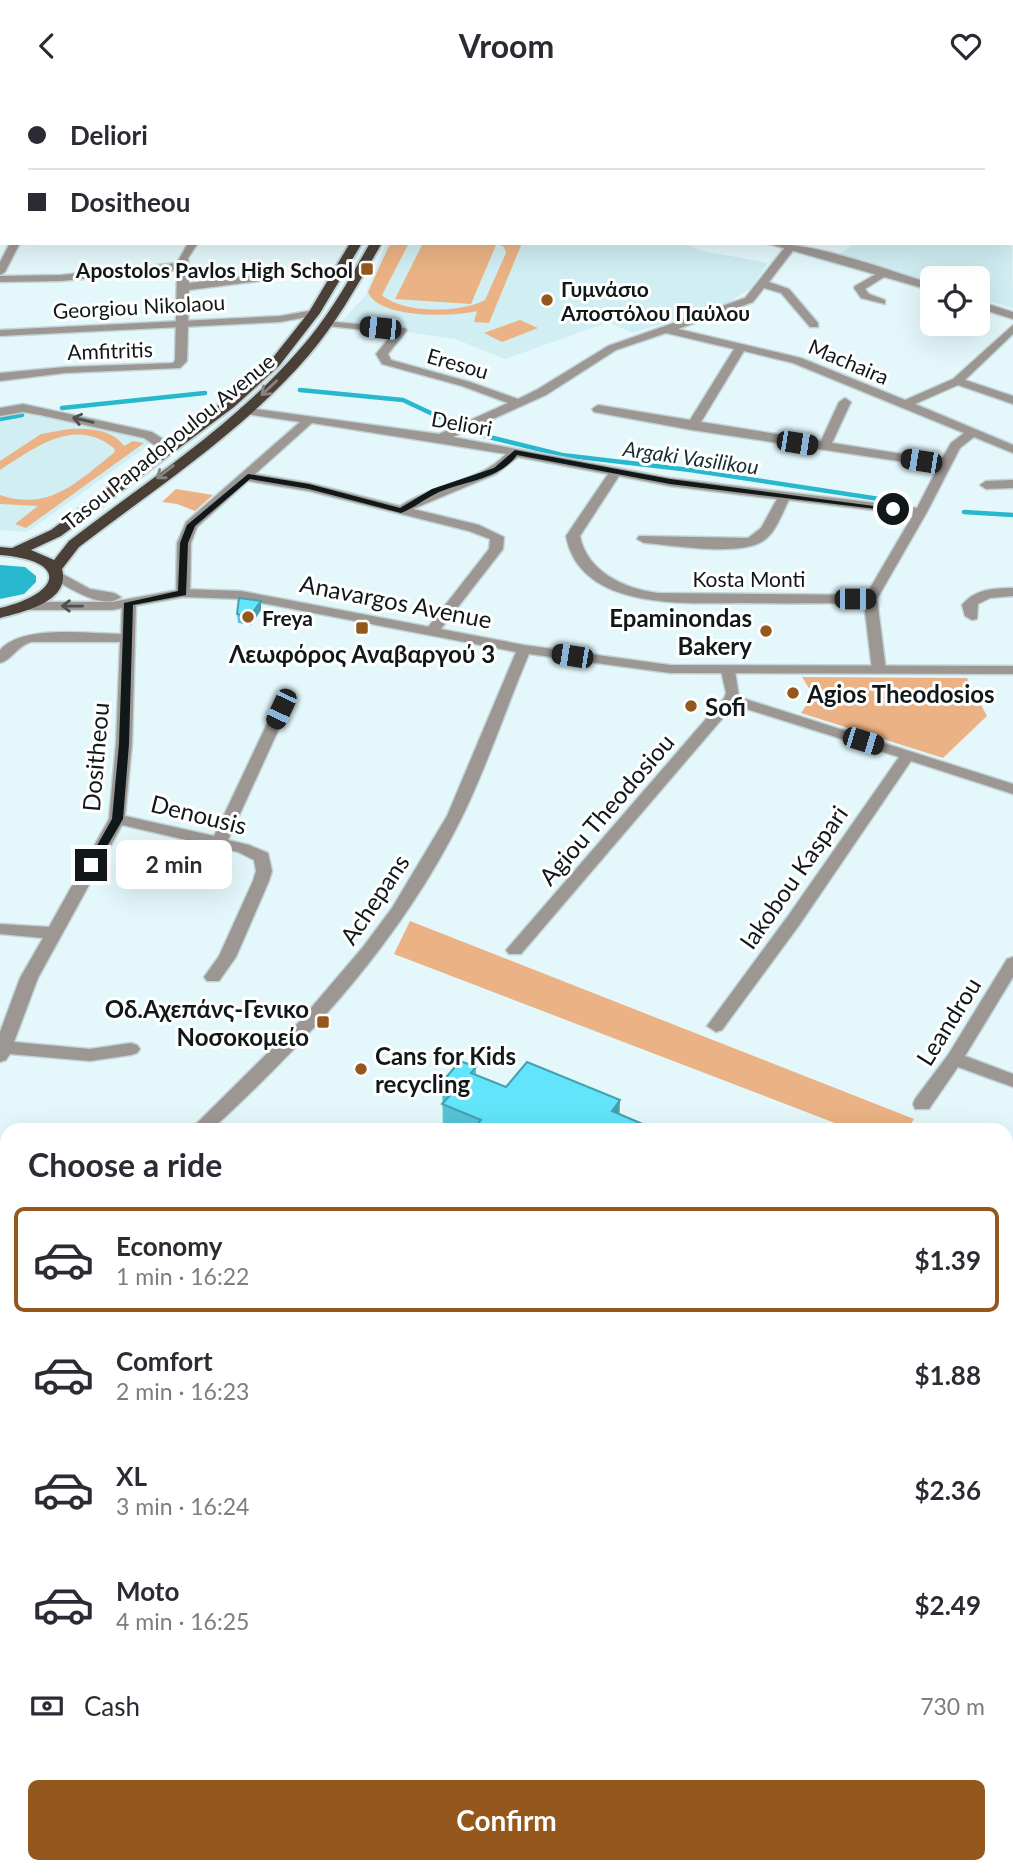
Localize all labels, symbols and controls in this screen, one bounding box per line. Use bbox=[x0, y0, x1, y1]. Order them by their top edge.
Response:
text: Vroom bbox=[459, 26, 554, 65]
icon: back bbox=[28, 27, 66, 65]
icon: heart bbox=[947, 27, 985, 65]
text: Deliori bbox=[70, 119, 148, 151]
text: Dositheou bbox=[70, 186, 190, 218]
place label: Apostolos Pavlos High School bbox=[75, 257, 353, 282]
marker: Apostolos Pavlos High School bbox=[359, 261, 375, 277]
map controls bbox=[920, 266, 990, 336]
button: locate bbox=[920, 266, 990, 336]
place label: Γυμνάσιο Αποστόλου Παύλου bbox=[560, 276, 750, 325]
street label: Georgiou Nikolaou bbox=[52, 289, 226, 323]
marker: Γυμνάσιο Αποστόλου Παύλου bbox=[539, 292, 555, 308]
car bbox=[359, 315, 402, 341]
street label: Machaira bbox=[805, 333, 893, 389]
street label: Amfitritis bbox=[67, 336, 153, 364]
street label: Eresou bbox=[424, 342, 492, 384]
street label: Tasou Papadopoulou Avenue bbox=[57, 348, 279, 534]
one-way arrow bbox=[260, 380, 278, 396]
street label: Deliori bbox=[430, 405, 494, 441]
one-way arrow bbox=[72, 413, 95, 427]
car bbox=[775, 429, 820, 457]
water label: Argaki Vasilikou bbox=[621, 435, 760, 479]
car bbox=[899, 447, 944, 475]
one-way arrow bbox=[157, 465, 175, 480]
route start bbox=[877, 493, 909, 525]
street label: Kosta Monti bbox=[692, 566, 806, 591]
street label: Anavargos Avenue bbox=[298, 568, 494, 634]
car bbox=[835, 589, 877, 610]
one-way arrow bbox=[60, 599, 83, 613]
place label: Epaminondas Bakery bbox=[609, 603, 752, 660]
place label: Freya bbox=[262, 605, 313, 630]
marker: Freya bbox=[240, 609, 256, 625]
marker: Λεωφόρος Αναβαργού 3 bbox=[354, 620, 370, 636]
marker: Epaminondas Bakery bbox=[758, 623, 774, 639]
place label: Λεωφόρος Αναβαργού 3 bbox=[228, 639, 495, 668]
car bbox=[550, 642, 595, 670]
place label: Agios Theodosios bbox=[806, 679, 995, 708]
marker: Agios Theodosios bbox=[785, 685, 801, 701]
car bbox=[263, 686, 300, 732]
place label: Sofi bbox=[705, 692, 746, 721]
marker: Sofi bbox=[683, 698, 699, 714]
street label: Dositheou bbox=[76, 701, 114, 813]
car bbox=[840, 725, 887, 757]
street label: Agiou Theodosiou bbox=[532, 728, 680, 890]
street label: Denousis bbox=[148, 788, 250, 840]
street label: Iakobou Kaspari bbox=[733, 800, 853, 954]
callout: 2 min bbox=[116, 841, 231, 889]
street label: Achepans bbox=[333, 848, 415, 950]
route end bbox=[75, 849, 107, 881]
text: 2 min bbox=[145, 850, 203, 878]
street label: Leandrou bbox=[910, 972, 986, 1070]
place label: Οδ.Αχεπάνς-Γενικο Νοσοκομείο bbox=[105, 994, 309, 1051]
marker: Οδ.Αχεπάνς-Γενικο Νοσοκομείο bbox=[315, 1014, 331, 1030]
place label: Cans for Kids recycling bbox=[375, 1041, 516, 1098]
marker: Cans for Kids recycling bbox=[353, 1061, 369, 1077]
text: Choose a ride bbox=[28, 1145, 222, 1184]
icon: car bbox=[32, 1228, 95, 1291]
text: Economy bbox=[116, 1230, 222, 1262]
text: $1.39 bbox=[915, 1244, 981, 1276]
text: 1 min · 16:22 bbox=[116, 1262, 249, 1290]
icon: car bbox=[32, 1343, 95, 1406]
text: Comfort bbox=[116, 1345, 213, 1377]
text: $1.88 bbox=[915, 1359, 981, 1391]
text: 2 min · 16:23 bbox=[116, 1377, 249, 1405]
icon: car bbox=[32, 1458, 95, 1521]
text: XL bbox=[116, 1460, 147, 1492]
text: $2.36 bbox=[915, 1474, 981, 1506]
text: 3 min · 16:24 bbox=[116, 1492, 249, 1520]
icon: car bbox=[32, 1573, 95, 1636]
text: Moto bbox=[116, 1575, 179, 1607]
text: $2.49 bbox=[915, 1589, 981, 1621]
text: 4 min · 16:25 bbox=[116, 1607, 249, 1635]
icon: cash bbox=[28, 1687, 66, 1725]
text: Cash bbox=[84, 1690, 140, 1722]
text: 730 m bbox=[920, 1692, 985, 1720]
button: Confirm bbox=[28, 1780, 985, 1860]

